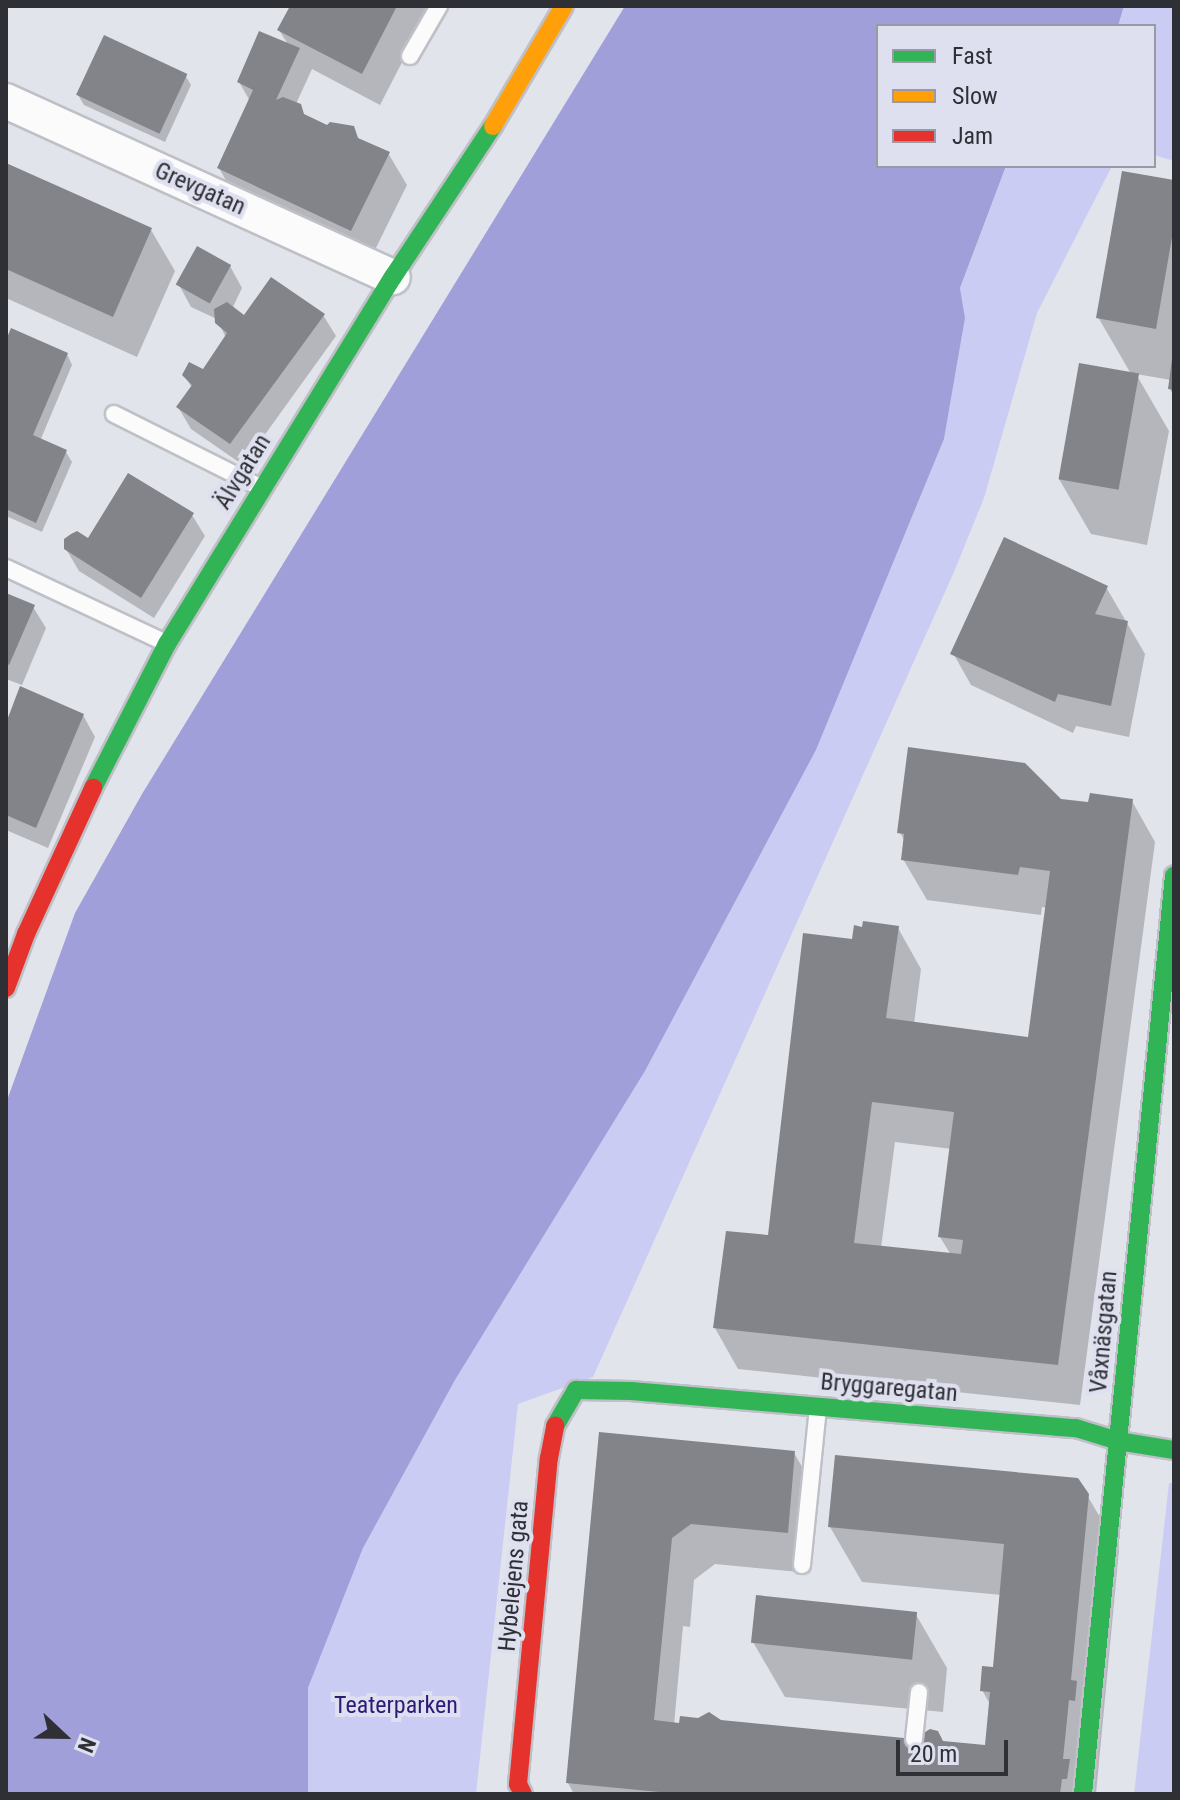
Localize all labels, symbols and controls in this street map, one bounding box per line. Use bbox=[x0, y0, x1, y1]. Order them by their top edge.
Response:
legend bbox=[876, 24, 1156, 168]
text: Fast bbox=[952, 42, 993, 70]
text: Slow bbox=[952, 82, 998, 110]
text: Jam bbox=[952, 122, 993, 150]
street label: Grevgatan bbox=[150, 156, 250, 222]
street label: Älvgatan bbox=[209, 429, 277, 515]
street label: Våxnäsgatan bbox=[1084, 1270, 1124, 1394]
street label: Bryggaregatan bbox=[819, 1368, 959, 1408]
street label: Hybelejens gata bbox=[493, 1499, 535, 1653]
park label: Teaterparken bbox=[334, 1692, 458, 1720]
north arrow bbox=[24, 1696, 104, 1776]
scale bar bbox=[900, 1724, 1012, 1774]
text: N bbox=[73, 1734, 101, 1756]
text: 20 m bbox=[910, 1740, 957, 1768]

